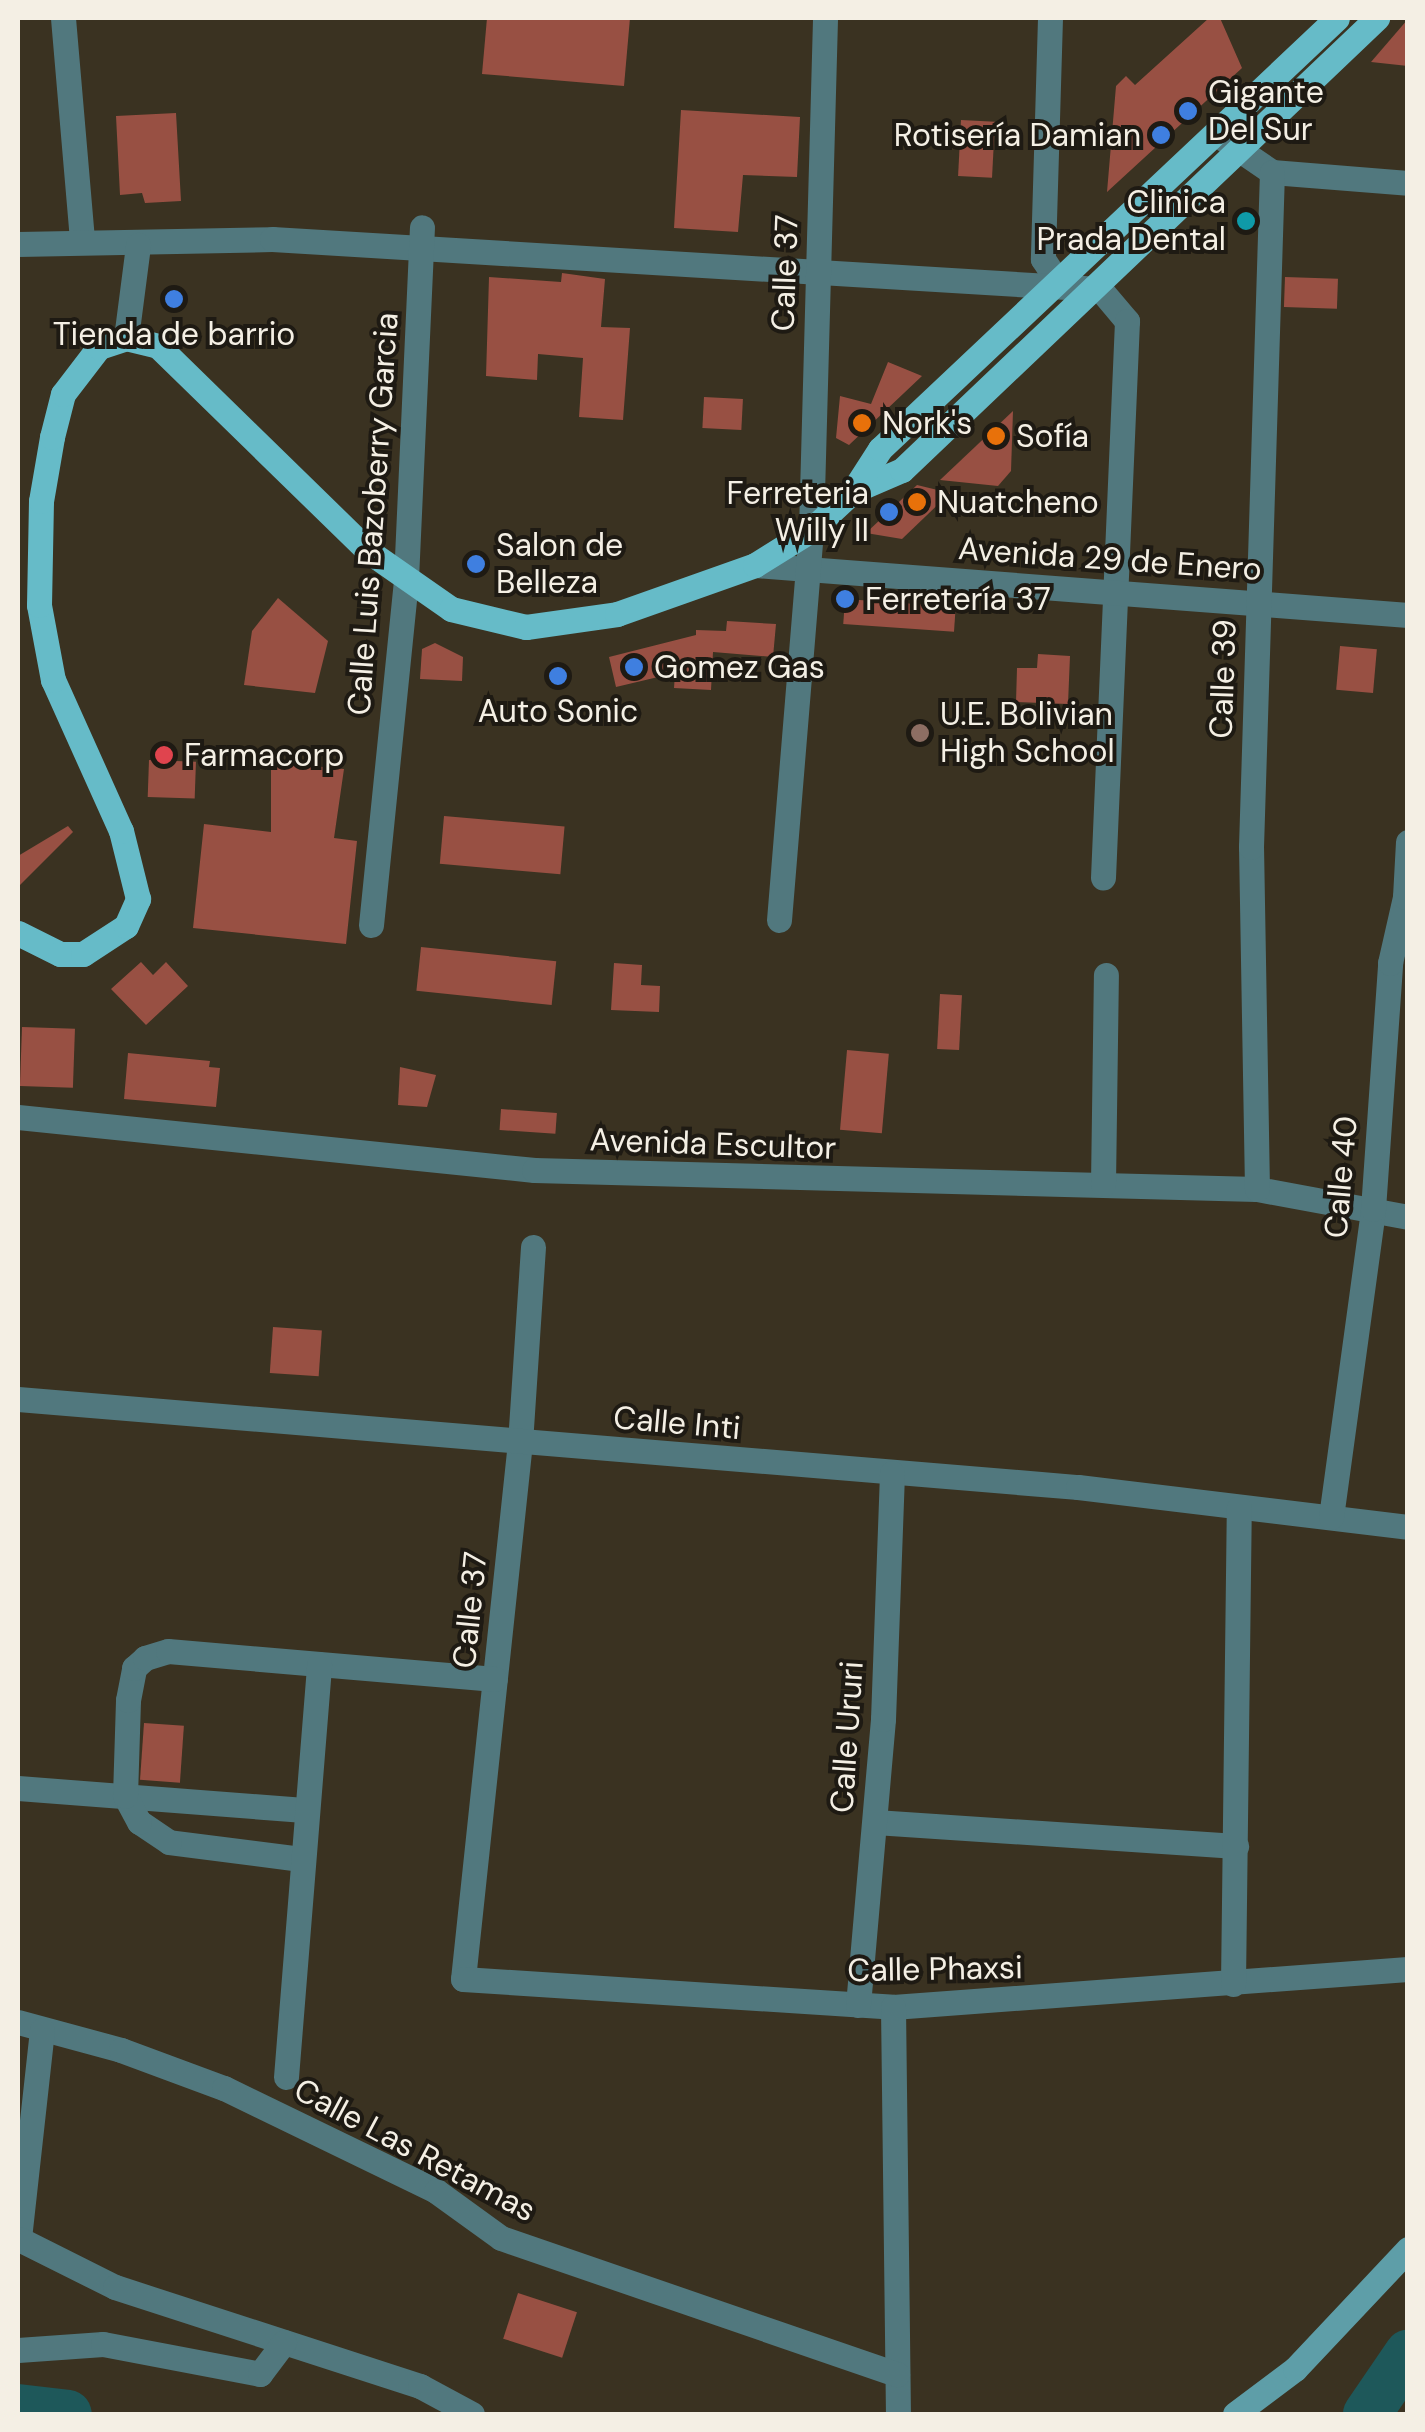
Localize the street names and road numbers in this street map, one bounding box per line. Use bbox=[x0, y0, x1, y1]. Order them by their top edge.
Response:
street label: Calle 37 bbox=[764, 214, 806, 332]
street label: Calle Luis Bazoberry Garcia bbox=[340, 311, 406, 717]
street label: Avenida 29 de Enero bbox=[957, 529, 1263, 589]
street label: Calle 39 bbox=[1202, 619, 1244, 739]
street label: Calle 40 bbox=[1317, 1114, 1365, 1240]
street label: Avenida Escultor bbox=[589, 1121, 837, 1167]
street label: Calle Inti bbox=[612, 1398, 742, 1448]
street label: Calle 37 bbox=[445, 1550, 495, 1670]
street label: Calle Ururi bbox=[823, 1660, 871, 1814]
street label: Calle Phaxsi bbox=[847, 1948, 1023, 1990]
street label: Calle Las Retamas bbox=[288, 2070, 542, 2230]

